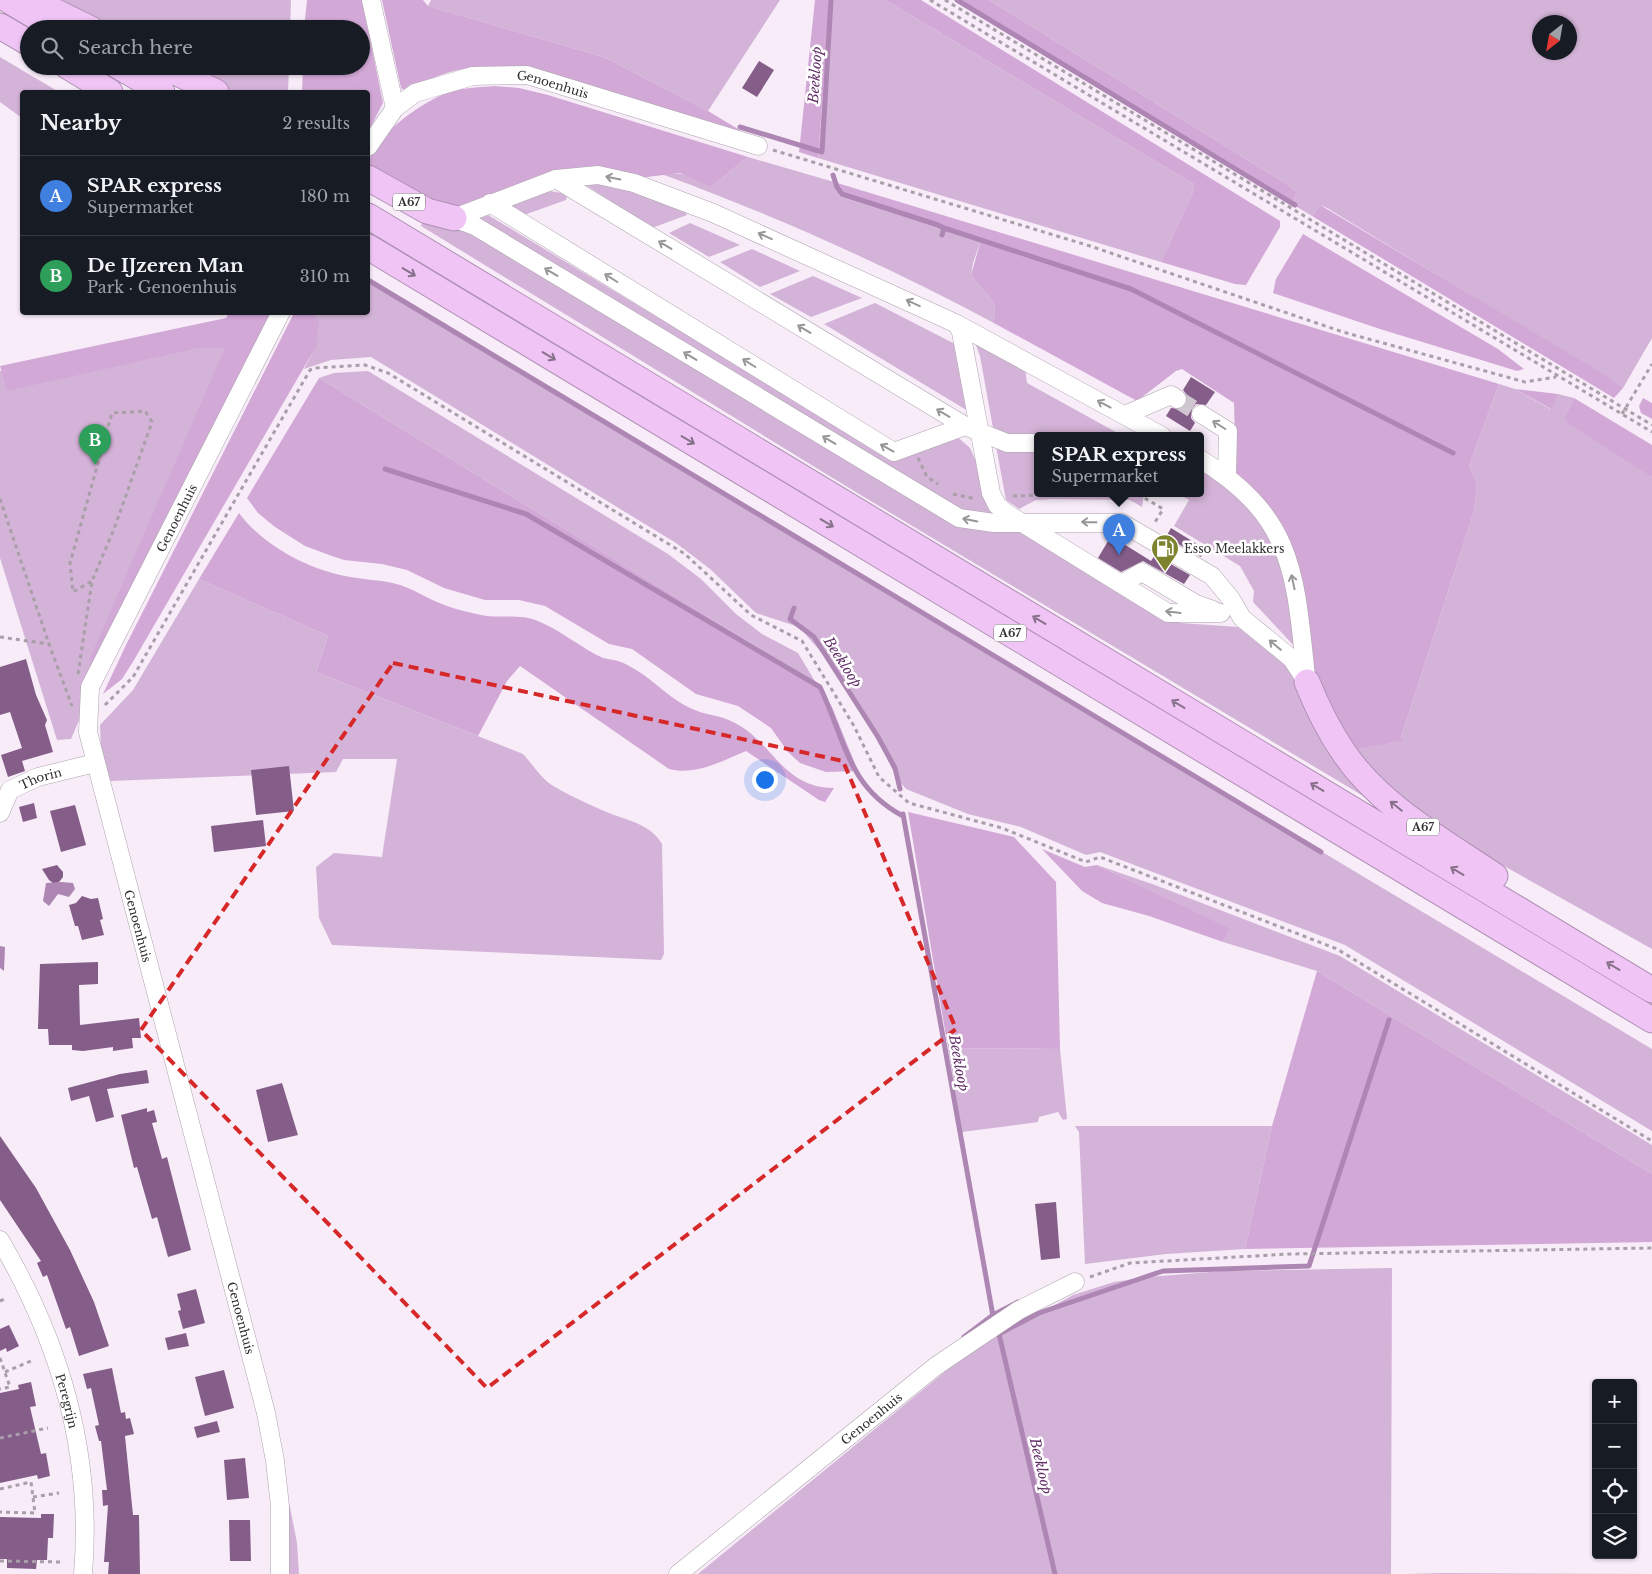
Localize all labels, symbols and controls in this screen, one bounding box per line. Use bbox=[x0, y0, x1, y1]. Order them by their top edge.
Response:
north arrow bbox=[1532, 15, 1577, 60]
search box bbox=[20, 20, 370, 75]
icon: search bbox=[38, 34, 66, 62]
text: Search here bbox=[78, 36, 193, 59]
water label: Beekloop bbox=[804, 46, 826, 105]
street label: Genoenhuis bbox=[517, 67, 591, 101]
text: Nearby bbox=[40, 110, 121, 136]
text: 2 results bbox=[282, 113, 350, 133]
one-way arrow bbox=[605, 173, 621, 182]
text: SPAR express bbox=[87, 174, 222, 197]
text: A bbox=[50, 186, 62, 206]
text: 180 m bbox=[300, 186, 350, 206]
road number: A67 bbox=[393, 193, 425, 210]
text: Supermarket bbox=[87, 197, 194, 217]
one-way arrow bbox=[758, 230, 773, 240]
one-way arrow bbox=[659, 239, 673, 249]
text: De IJzeren Man bbox=[87, 254, 244, 277]
text: B bbox=[50, 266, 62, 286]
text: 310 m bbox=[300, 266, 350, 286]
one-way arrow bbox=[544, 266, 558, 276]
one-way arrow bbox=[402, 268, 416, 278]
one-way arrow bbox=[604, 272, 618, 282]
text: Park · Genoenhuis bbox=[87, 277, 237, 297]
one-way arrow bbox=[905, 298, 920, 308]
one-way arrow bbox=[798, 323, 812, 333]
one-way arrow bbox=[541, 351, 555, 361]
one-way arrow bbox=[683, 351, 697, 361]
one-way arrow bbox=[742, 358, 756, 368]
one-way arrow bbox=[1098, 398, 1112, 408]
one-way arrow bbox=[937, 407, 951, 417]
one-way arrow bbox=[1212, 419, 1226, 429]
pin: B bbox=[79, 424, 111, 465]
popup bbox=[1034, 432, 1204, 497]
one-way arrow bbox=[823, 434, 837, 444]
one-way arrow bbox=[680, 435, 694, 445]
one-way arrow bbox=[880, 443, 895, 453]
text: SPAR express bbox=[1052, 443, 1186, 466]
text: Supermarket bbox=[1052, 466, 1158, 486]
street label: Genoenhuis bbox=[153, 481, 200, 554]
pin: A bbox=[1103, 514, 1135, 555]
one-way arrow bbox=[962, 515, 978, 524]
one-way arrow bbox=[1081, 518, 1097, 527]
one-way arrow bbox=[820, 519, 834, 529]
fuel station icon: Esso Meelakkers bbox=[1150, 533, 1180, 572]
place label: Esso Meelakkers bbox=[1184, 541, 1284, 556]
one-way arrow bbox=[1288, 574, 1297, 590]
one-way arrow bbox=[1165, 607, 1181, 617]
one-way arrow bbox=[1033, 614, 1047, 624]
road number: A67 bbox=[994, 624, 1026, 641]
water label: Beekloop bbox=[819, 632, 866, 691]
one-way arrow bbox=[1269, 640, 1282, 651]
one-way arrow bbox=[1172, 698, 1186, 708]
street label: Thorin bbox=[17, 764, 63, 792]
your location bbox=[752, 767, 778, 793]
one-way arrow bbox=[1311, 782, 1325, 792]
one-way arrow bbox=[1389, 801, 1402, 812]
road number: A67 bbox=[1407, 819, 1439, 836]
one-way arrow bbox=[1450, 866, 1464, 876]
street label: Genoenhuis bbox=[121, 888, 155, 964]
one-way arrow bbox=[1606, 960, 1620, 970]
water label: Beekloop bbox=[945, 1032, 973, 1093]
street label: Genoenhuis bbox=[224, 1280, 258, 1356]
street label: Peregrijn bbox=[53, 1372, 81, 1430]
map controls bbox=[1592, 1379, 1637, 1559]
button: + bbox=[1592, 1379, 1637, 1424]
street label: Genoenhuis bbox=[837, 1389, 905, 1448]
button: − bbox=[1592, 1424, 1637, 1469]
water label: Beekloop bbox=[1026, 1435, 1056, 1496]
button: locate bbox=[1592, 1469, 1637, 1514]
button: layers bbox=[1592, 1514, 1637, 1559]

